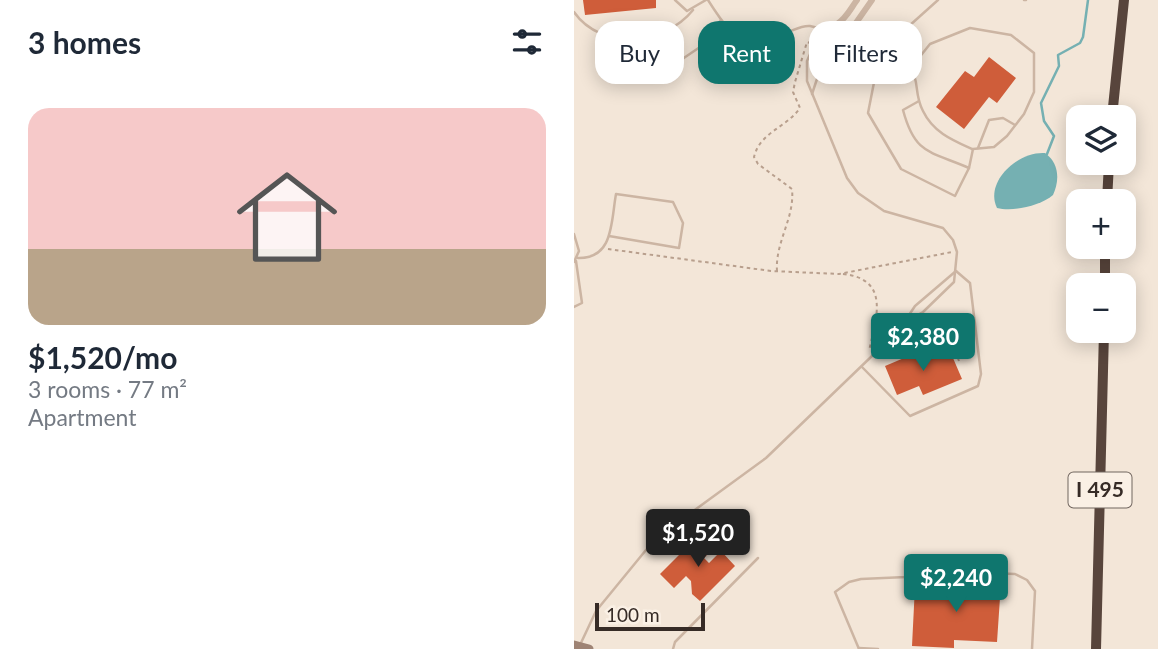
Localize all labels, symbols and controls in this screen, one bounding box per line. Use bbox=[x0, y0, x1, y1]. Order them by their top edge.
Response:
chip: Buy bbox=[595, 21, 684, 84]
chip: Rent bbox=[698, 21, 795, 84]
chip: Filters bbox=[809, 21, 922, 84]
icon: filters bbox=[508, 23, 546, 61]
text: 3 homes bbox=[28, 24, 141, 60]
map controls bbox=[1066, 105, 1136, 343]
button: layers bbox=[1066, 105, 1136, 175]
icon: home bbox=[224, 154, 350, 280]
button: + bbox=[1066, 189, 1136, 259]
button: − bbox=[1066, 273, 1136, 343]
pin: $2,380 bbox=[866, 314, 980, 373]
text: $2,380 bbox=[887, 322, 959, 350]
text: $1,520/mo bbox=[28, 339, 177, 375]
text: 3 rooms · 77 m² bbox=[28, 375, 187, 403]
text: Apartment bbox=[28, 403, 136, 431]
road number: I 495 bbox=[1068, 472, 1132, 508]
pin: $1,520 bbox=[641, 510, 755, 569]
text: $1,520 bbox=[662, 518, 734, 546]
pin: $2,240 bbox=[899, 554, 1013, 614]
text: $2,240 bbox=[920, 563, 992, 591]
scale bar bbox=[595, 600, 705, 632]
text: 100 m bbox=[606, 603, 660, 626]

